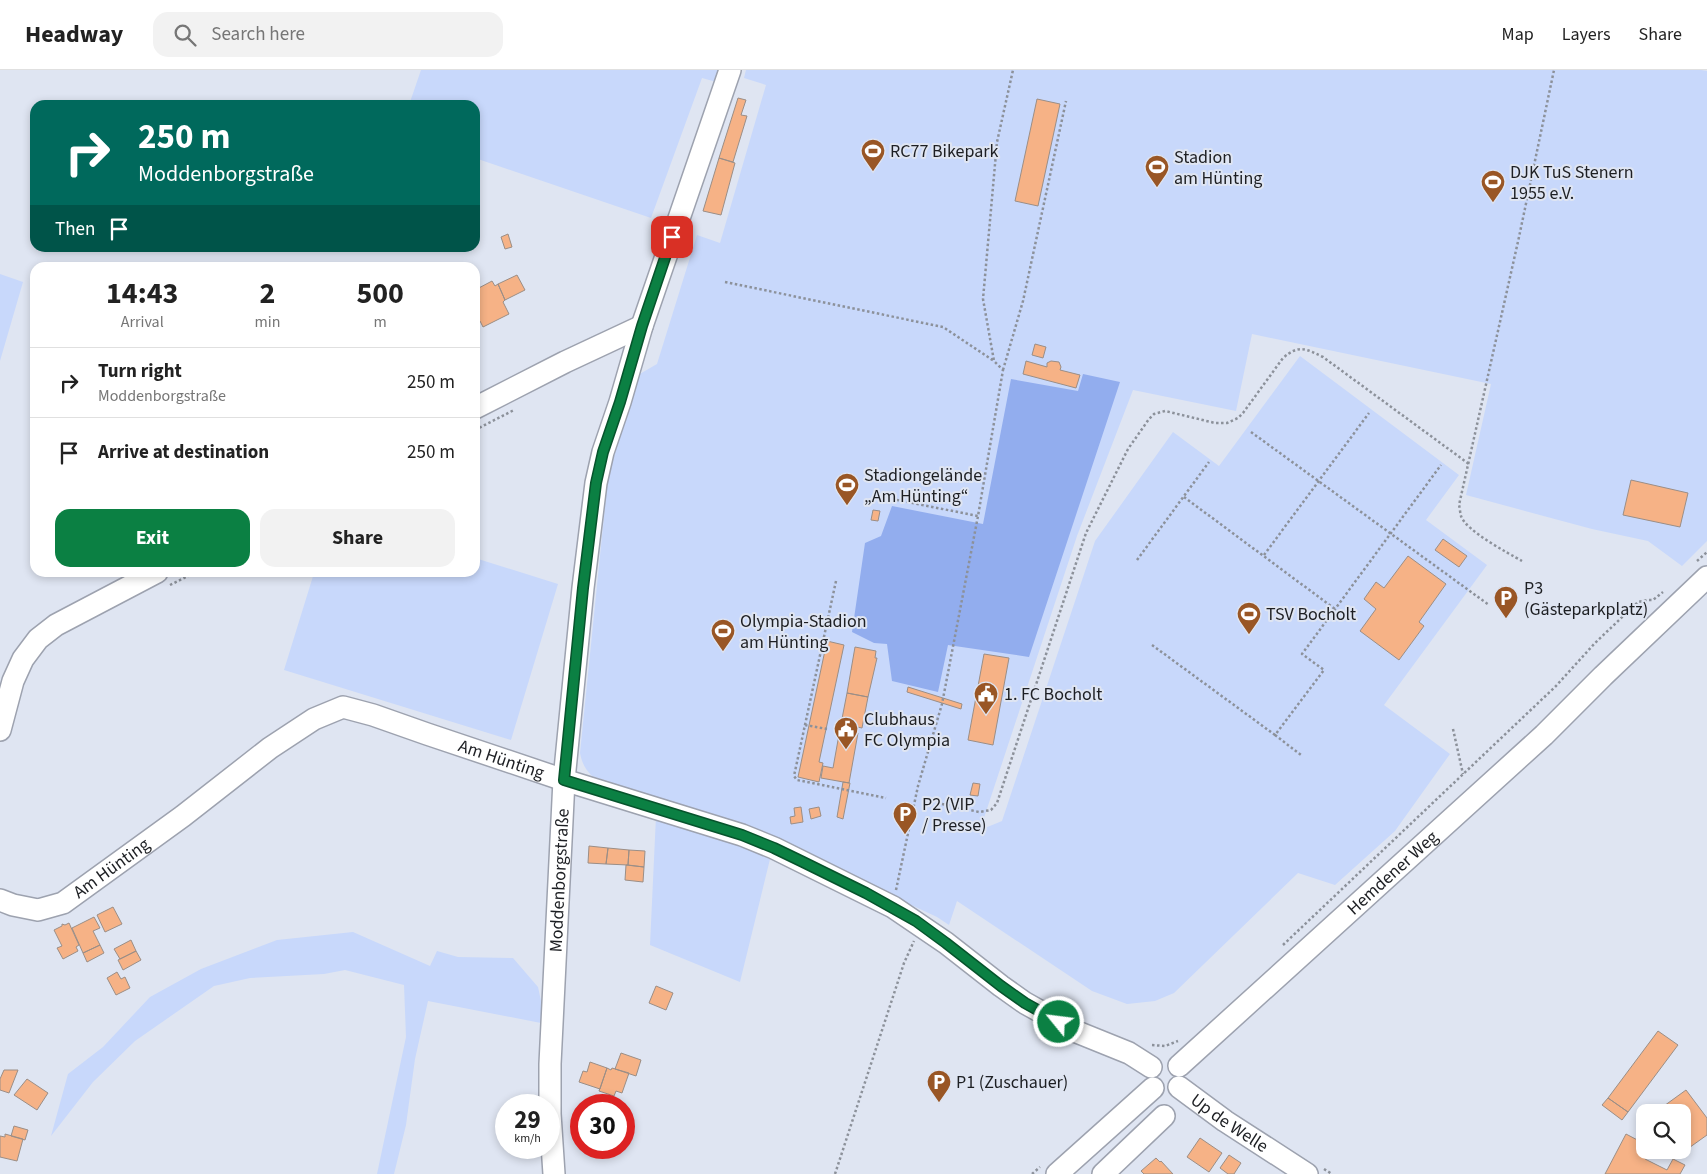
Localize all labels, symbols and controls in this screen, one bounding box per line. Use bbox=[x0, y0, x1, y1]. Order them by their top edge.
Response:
search box bbox=[153, 12, 503, 57]
text: Headway bbox=[25, 17, 123, 52]
icon: search bbox=[171, 21, 199, 49]
text: Search here bbox=[211, 21, 305, 48]
text: Map bbox=[1502, 22, 1534, 47]
text: Layers bbox=[1562, 22, 1611, 47]
text: Share bbox=[1639, 22, 1682, 47]
text: 250 m bbox=[138, 112, 230, 162]
icon: right bbox=[55, 120, 120, 185]
sports icon: RC77 Bikepark bbox=[860, 138, 886, 172]
place label: RC77 Bikepark bbox=[890, 139, 999, 164]
place label: Stadion am Hünting bbox=[1174, 145, 1262, 191]
sports icon: Stadion am Hünting bbox=[1144, 154, 1170, 188]
text: Moddenborgstraße bbox=[138, 158, 314, 190]
place label: DJK TuS Stenern 1955 e.V. bbox=[1510, 160, 1634, 206]
sports icon: DJK TuS Stenern 1955 e.V. bbox=[1480, 169, 1506, 203]
icon: arrive bbox=[105, 215, 133, 243]
text: Then bbox=[55, 216, 95, 243]
pin bbox=[651, 216, 693, 258]
icon: arrive bbox=[658, 223, 686, 251]
text: 14:43 bbox=[106, 272, 178, 315]
text: 2 bbox=[259, 272, 275, 315]
text: 500 bbox=[356, 272, 404, 315]
text: Arrival bbox=[121, 311, 164, 333]
text: min bbox=[254, 311, 280, 333]
text: m bbox=[374, 311, 387, 333]
text: Turn right bbox=[98, 358, 182, 385]
icon: right bbox=[55, 369, 83, 397]
text: 250 m bbox=[407, 369, 455, 396]
text: Moddenborgstraße bbox=[98, 385, 226, 407]
icon: arrive bbox=[55, 439, 83, 467]
text: Arrive at destination bbox=[98, 439, 269, 466]
text: 250 m bbox=[407, 439, 455, 466]
place label: Stadiongelände „Am Hünting“ bbox=[864, 463, 982, 509]
sports icon: Stadiongelände „Am Hünting“ bbox=[834, 472, 860, 506]
button: Exit bbox=[55, 509, 250, 567]
button: Share bbox=[260, 509, 455, 567]
place label: P3 (Gästeparkplatz) bbox=[1524, 576, 1648, 622]
parking icon: P3 (Gästeparkplatz) bbox=[1493, 585, 1519, 619]
sports icon: TSV Bocholt bbox=[1236, 601, 1262, 635]
place label: TSV Bocholt bbox=[1266, 602, 1356, 627]
place label: Olympia-Stadion am Hünting bbox=[740, 609, 867, 655]
sports icon: Olympia-Stadion am Hünting bbox=[710, 618, 736, 652]
public building icon: 1. FC Bocholt bbox=[973, 681, 999, 715]
place label: 1. FC Bocholt bbox=[1004, 682, 1102, 707]
place label: Clubhaus FC Olympia bbox=[864, 707, 950, 753]
public building icon: Clubhaus FC Olympia bbox=[833, 716, 859, 750]
street label: Am Hünting bbox=[455, 733, 548, 785]
place label: P2 (VIP / Presse) bbox=[922, 792, 987, 838]
parking icon: P2 (VIP / Presse) bbox=[892, 801, 918, 835]
street label: Moddenborgstraße bbox=[543, 808, 575, 953]
street label: Hemdener Weg bbox=[1341, 825, 1443, 920]
street label: Am Hünting bbox=[68, 832, 155, 904]
position arrow bbox=[1032, 995, 1084, 1047]
parking icon: P1 (Zuschauer) bbox=[926, 1069, 952, 1103]
place label: P1 (Zuschauer) bbox=[956, 1070, 1068, 1095]
street label: Up de Welle bbox=[1186, 1087, 1273, 1158]
speed limit sign: 30 bbox=[570, 1094, 635, 1159]
text: 29 bbox=[514, 1102, 541, 1138]
map controls bbox=[1636, 1104, 1691, 1159]
button: search bbox=[1636, 1104, 1691, 1159]
text: km/h bbox=[514, 1130, 541, 1147]

